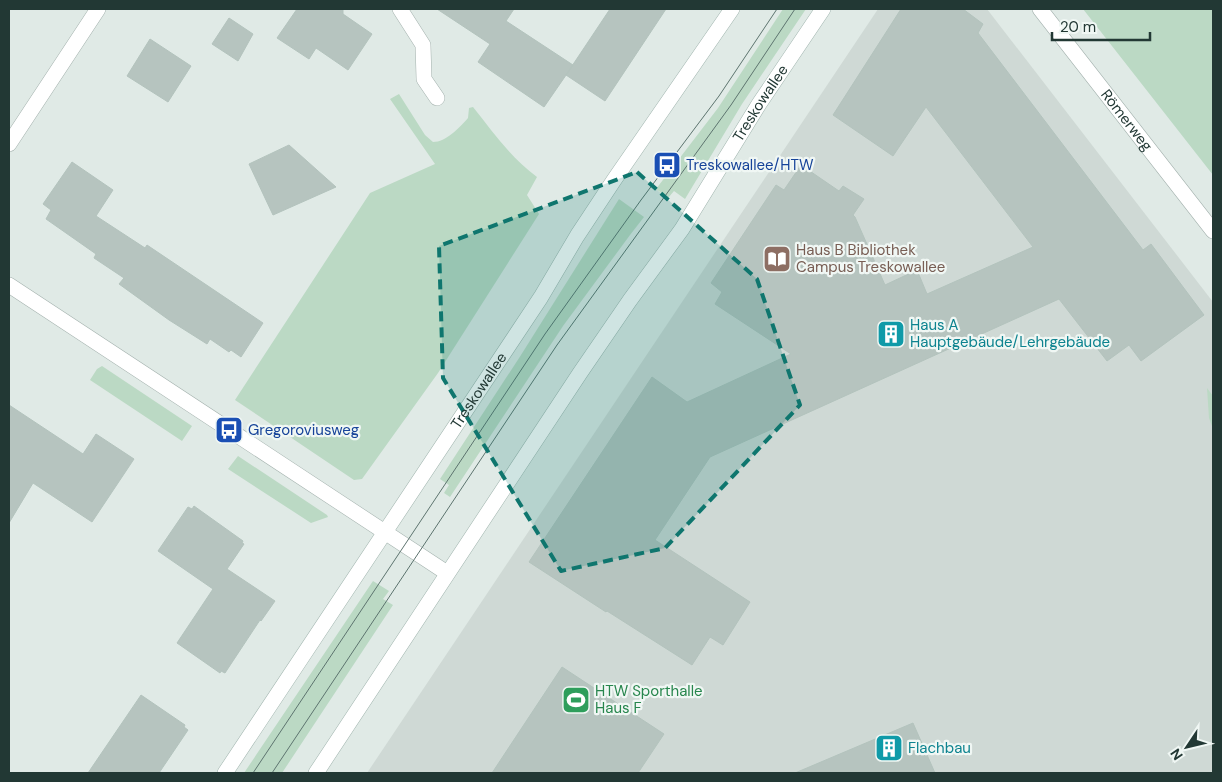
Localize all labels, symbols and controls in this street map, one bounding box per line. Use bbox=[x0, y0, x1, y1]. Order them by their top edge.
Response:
scale bar bbox=[1052, 10, 1150, 42]
text: 20 m bbox=[1060, 17, 1096, 37]
street label: Treskowallee bbox=[728, 61, 793, 145]
street label: Römerweg bbox=[1096, 85, 1157, 155]
bus stop icon: Treskowallee/HTW bbox=[652, 150, 682, 180]
place label: Treskowallee/HTW bbox=[686, 155, 814, 175]
place label: Haus B Bibliothek Campus Treskowallee bbox=[796, 240, 945, 277]
library icon: Haus B Bibliothek Campus Treskowallee bbox=[762, 244, 792, 274]
place label: Haus A Hauptgebäude/Lehrgebäude bbox=[910, 315, 1110, 352]
building icon: Haus A Hauptgebäude/Lehrgebäude bbox=[876, 319, 906, 349]
street label: Treskowallee bbox=[446, 349, 511, 433]
bus stop icon: Gregoroviusweg bbox=[214, 415, 244, 445]
place label: Gregoroviusweg bbox=[248, 420, 359, 440]
place label: HTW Sporthalle Haus F bbox=[595, 681, 703, 718]
sports icon: HTW Sporthalle Haus F bbox=[561, 685, 591, 715]
north arrow bbox=[1162, 722, 1212, 772]
building icon: Flachbau bbox=[874, 733, 904, 763]
place label: Flachbau bbox=[908, 738, 971, 758]
text: N bbox=[1166, 745, 1187, 764]

